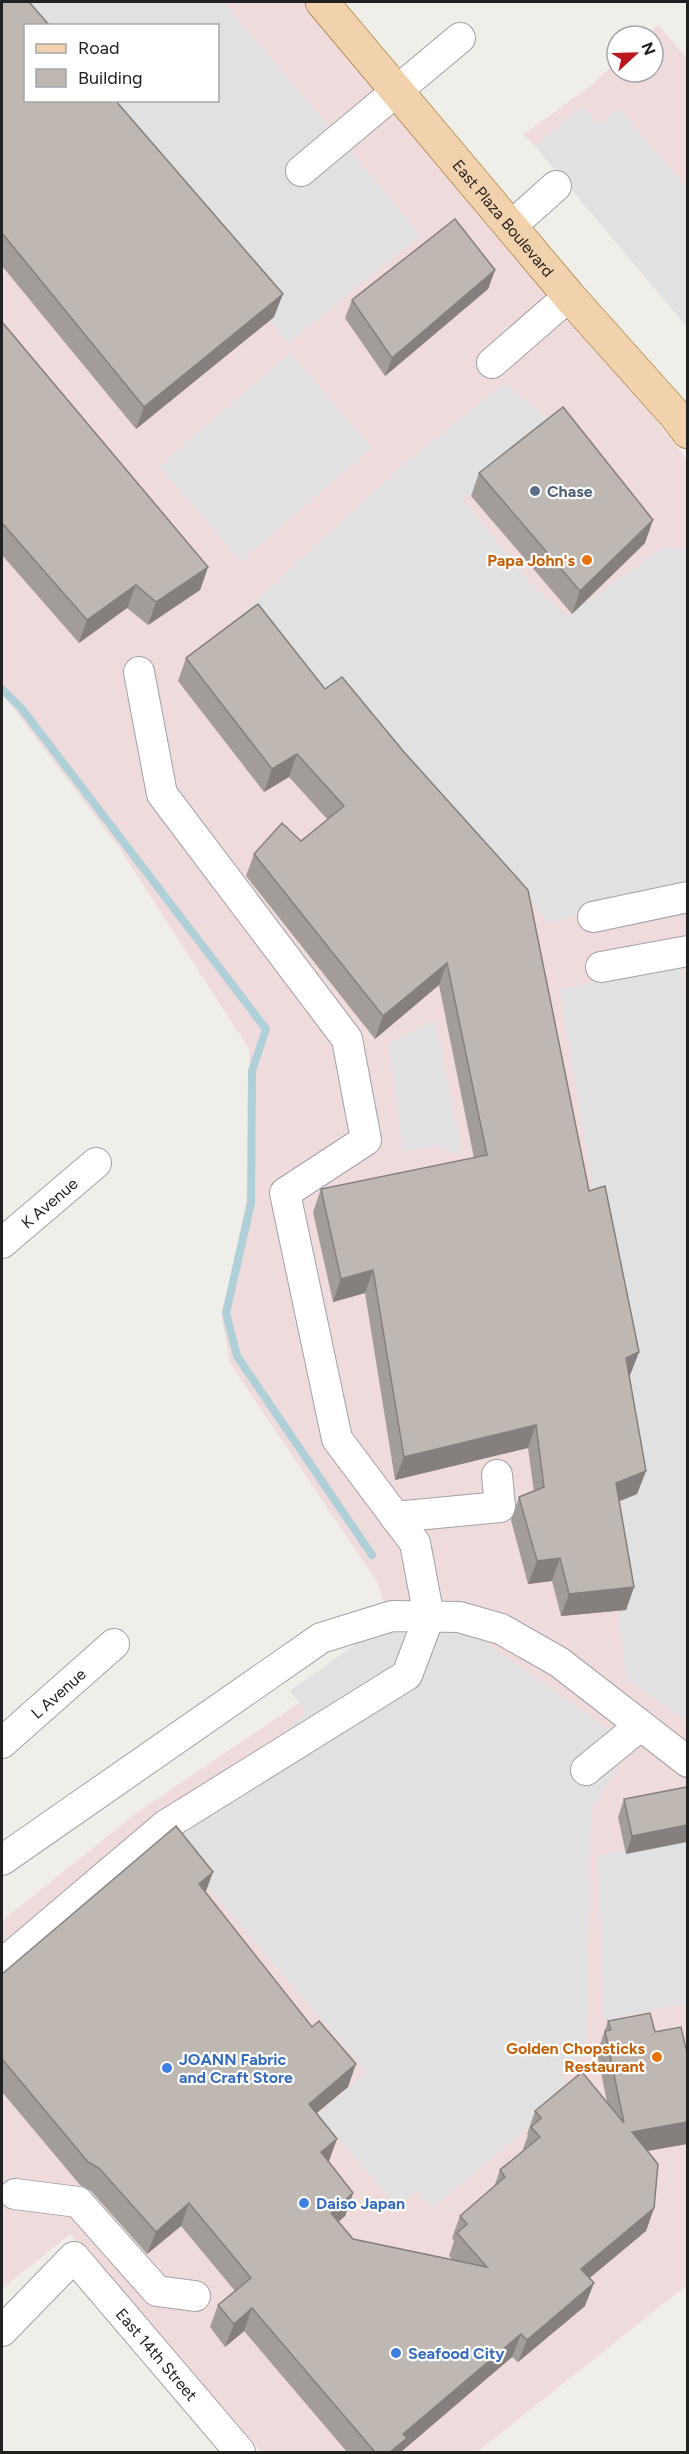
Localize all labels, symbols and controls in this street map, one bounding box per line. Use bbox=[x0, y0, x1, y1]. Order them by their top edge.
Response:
legend bbox=[24, 24, 219, 102]
north arrow bbox=[605, 24, 665, 84]
text: Road bbox=[78, 37, 119, 59]
text: N bbox=[637, 39, 660, 58]
text: Building bbox=[78, 67, 143, 89]
street label: East Plaza Boulevard bbox=[449, 155, 558, 280]
place label: Chase bbox=[547, 482, 593, 501]
marker: Chase bbox=[528, 484, 542, 498]
place label: Papa John's bbox=[487, 551, 576, 570]
marker: Papa John's bbox=[580, 553, 594, 567]
street label: K Avenue bbox=[17, 1173, 81, 1232]
street label: L Avenue bbox=[27, 1664, 90, 1722]
place label: Golden Chopsticks Restaurant bbox=[506, 2039, 646, 2076]
place label: JOANN Fabric and Craft Store bbox=[179, 2050, 293, 2087]
marker: Golden Chopsticks Restaurant bbox=[650, 2050, 664, 2064]
marker: JOANN Fabric and Craft Store bbox=[160, 2061, 174, 2075]
place label: Daiso Japan bbox=[316, 2194, 405, 2213]
marker: Daiso Japan bbox=[297, 2196, 311, 2210]
street label: East 14th Street bbox=[112, 2304, 201, 2404]
place label: Seafood City bbox=[408, 2344, 505, 2363]
marker: Seafood City bbox=[389, 2346, 403, 2360]

